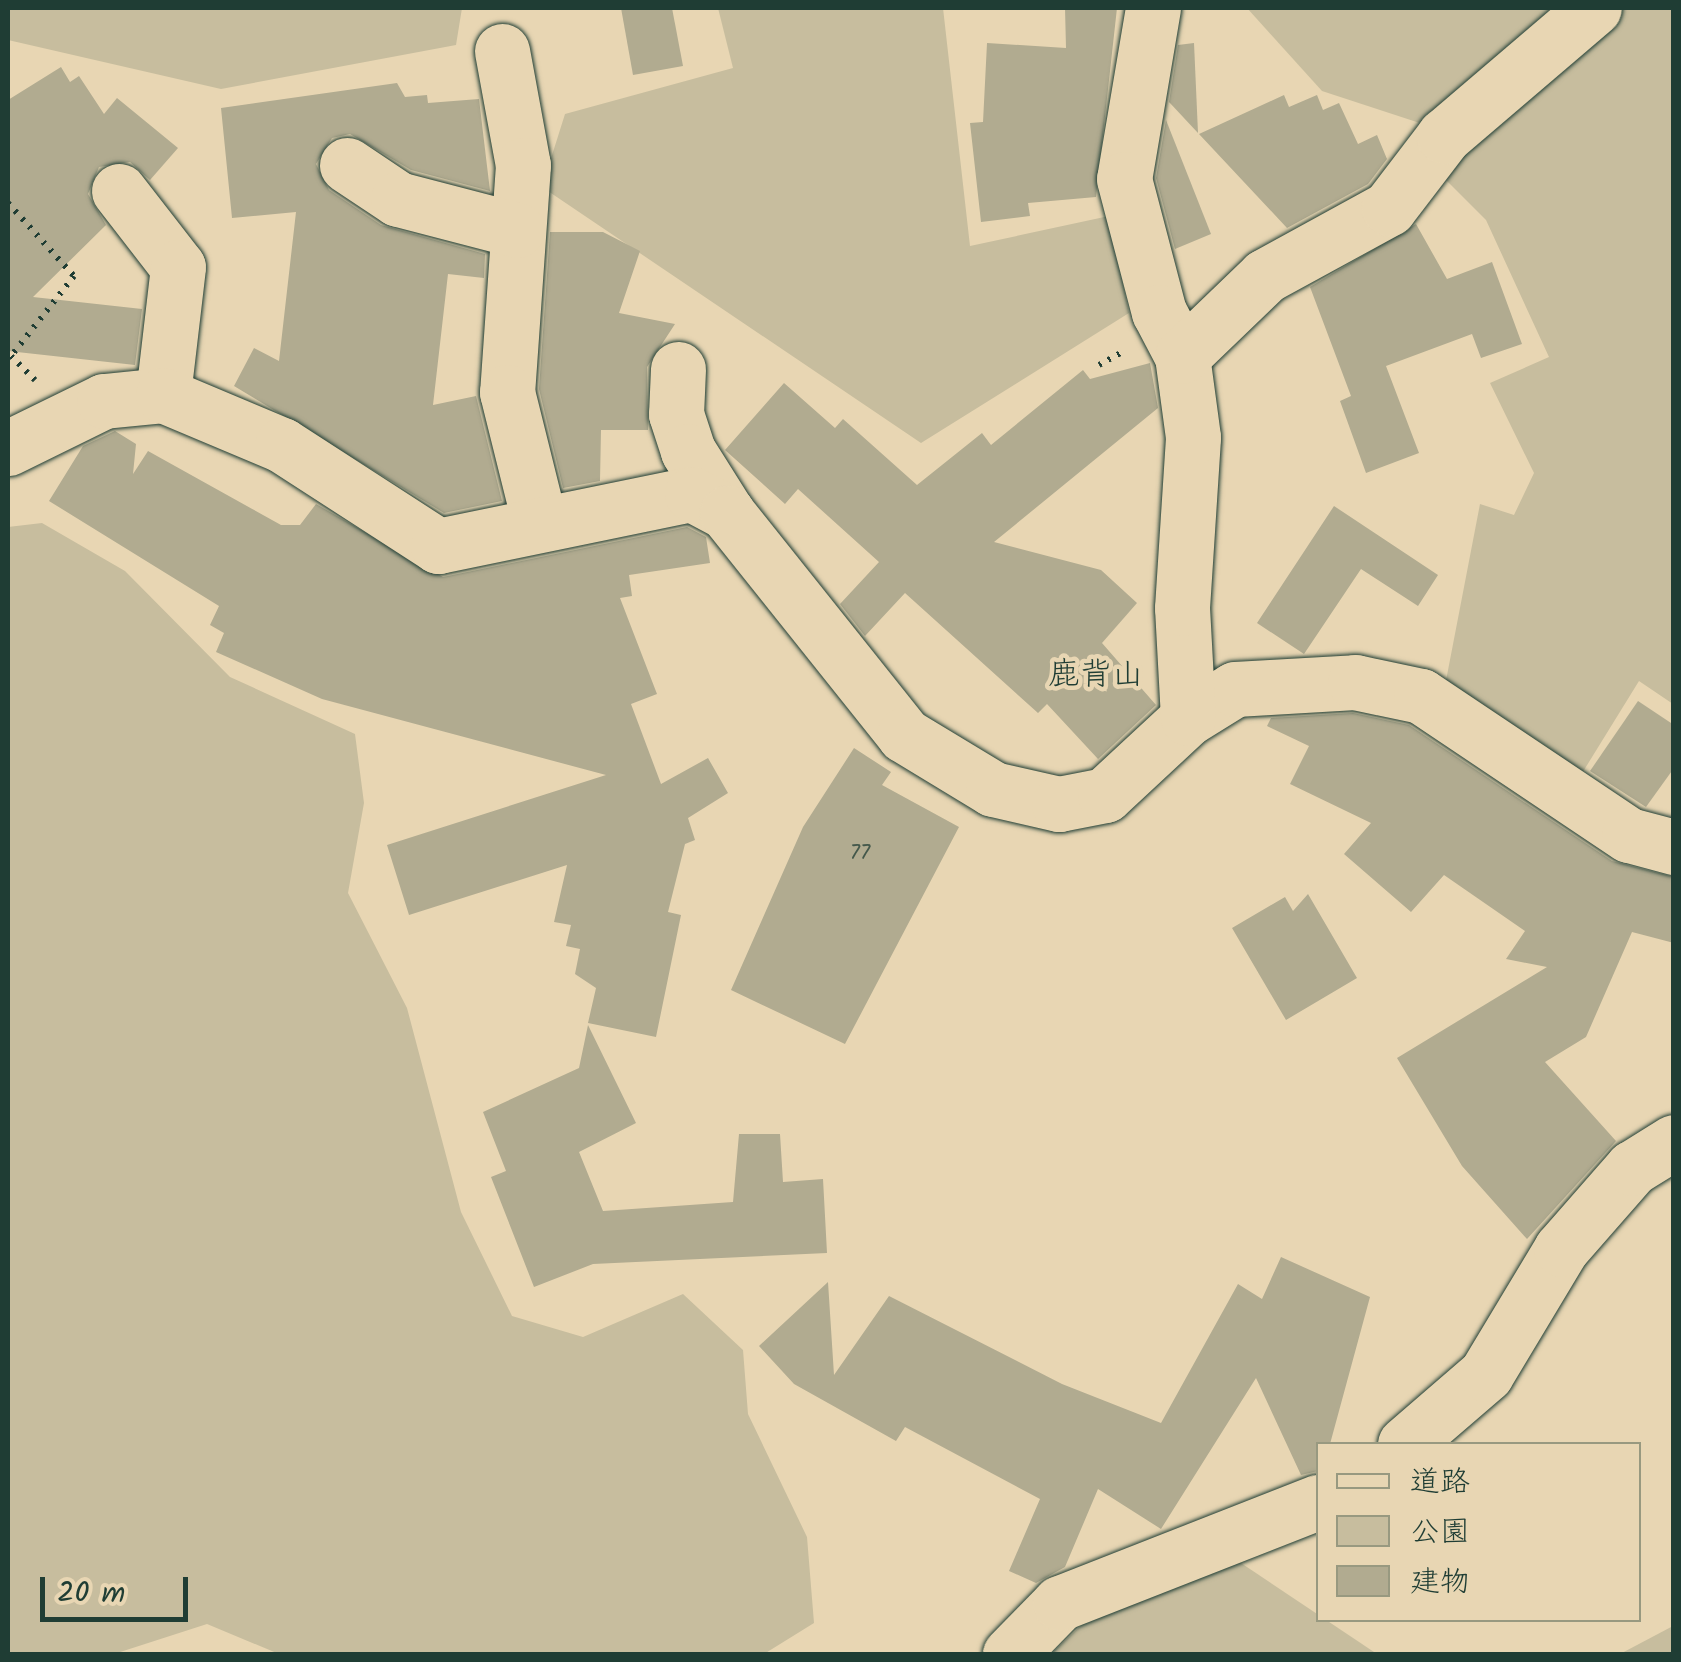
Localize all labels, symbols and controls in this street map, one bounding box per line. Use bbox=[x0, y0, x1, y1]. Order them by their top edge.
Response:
district label: 鹿背山 bbox=[1048, 657, 1144, 695]
house number: 77 bbox=[850, 841, 870, 867]
legend bbox=[1316, 1442, 1641, 1622]
text: 道路 bbox=[1410, 1459, 1470, 1507]
text: 公園 bbox=[1410, 1509, 1470, 1557]
scale bar bbox=[45, 1557, 192, 1619]
text: 建物 bbox=[1410, 1559, 1470, 1607]
text: 20 m bbox=[57, 1570, 125, 1618]

